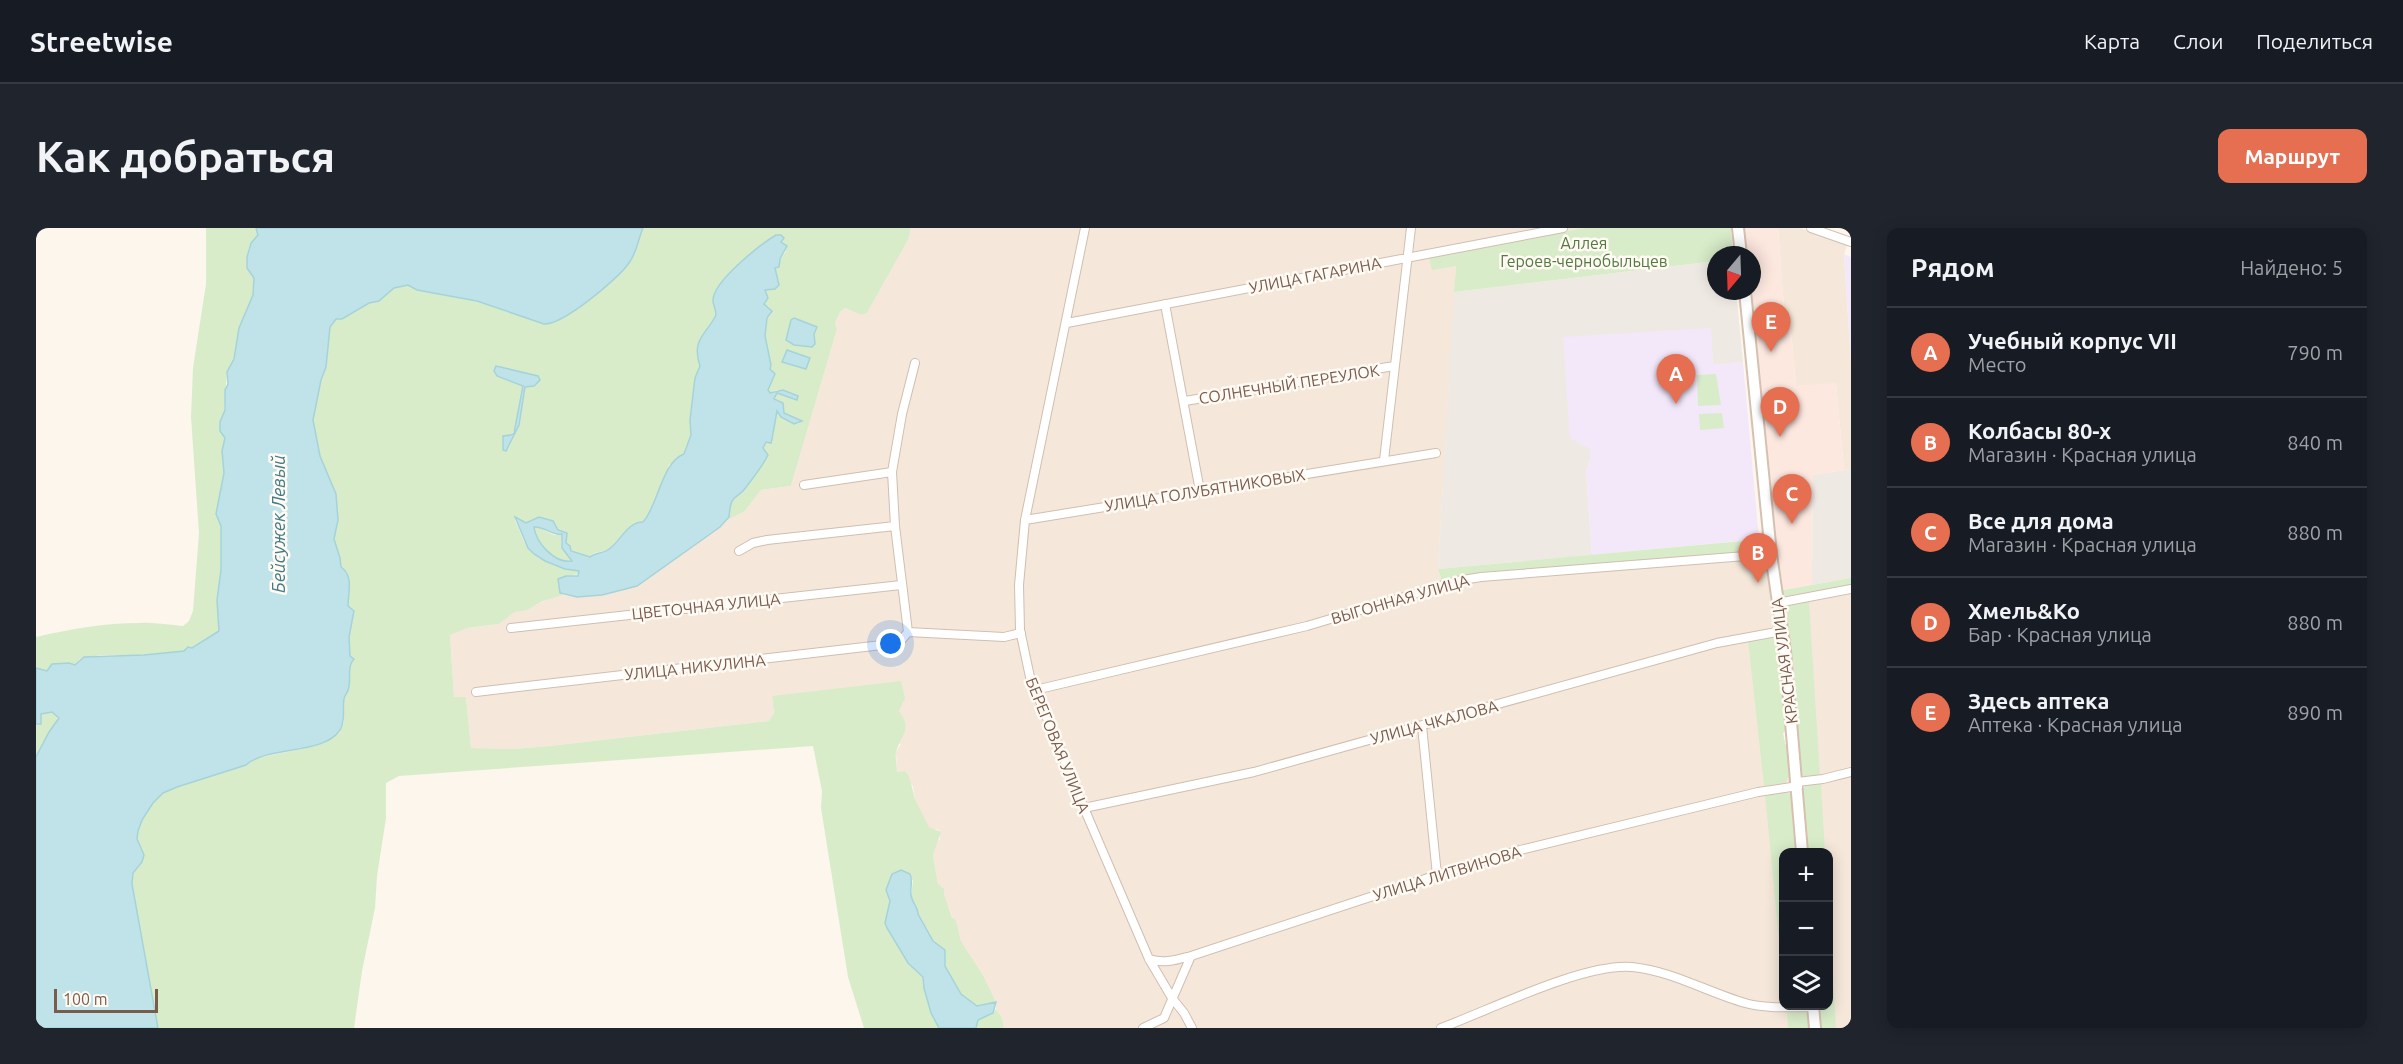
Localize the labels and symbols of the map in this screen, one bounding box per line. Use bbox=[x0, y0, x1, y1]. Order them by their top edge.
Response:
park label: Аллея Героев-чернобыльцев bbox=[1500, 234, 1668, 270]
north arrow bbox=[1707, 246, 1761, 300]
street label: УЛИЦА ГАГАРИНА bbox=[1247, 253, 1383, 297]
pin: E bbox=[1752, 302, 1790, 352]
pin: A bbox=[1656, 354, 1696, 404]
street label: СОЛНЕЧНЫЙ ПЕРЕУЛОК bbox=[1197, 360, 1381, 407]
pin: D bbox=[1760, 388, 1800, 437]
water label: Бейсужек Левый bbox=[268, 455, 288, 593]
street label: УЛИЦА ГОЛУБЯТНИКОВЫХ bbox=[1103, 465, 1307, 515]
pin: C bbox=[1772, 474, 1812, 524]
pin: B bbox=[1738, 534, 1778, 583]
street label: ВЫГОННАЯ УЛИЦА bbox=[1329, 570, 1472, 627]
street label: ЦВЕТОЧНАЯ УЛИЦА bbox=[631, 589, 782, 623]
street label: КРАСНАЯ УЛИЦА bbox=[1767, 596, 1801, 725]
your location bbox=[876, 629, 905, 658]
street label: УЛИЦА НИКУЛИНА bbox=[624, 651, 767, 683]
street label: БЕРЕГОВАЯ УЛИЦА bbox=[1023, 675, 1094, 816]
street label: УЛИЦА ЧКАЛОВА bbox=[1368, 696, 1500, 748]
street label: УЛИЦА ЛИТВИНОВА bbox=[1371, 842, 1524, 904]
scale bar bbox=[54, 986, 158, 1014]

